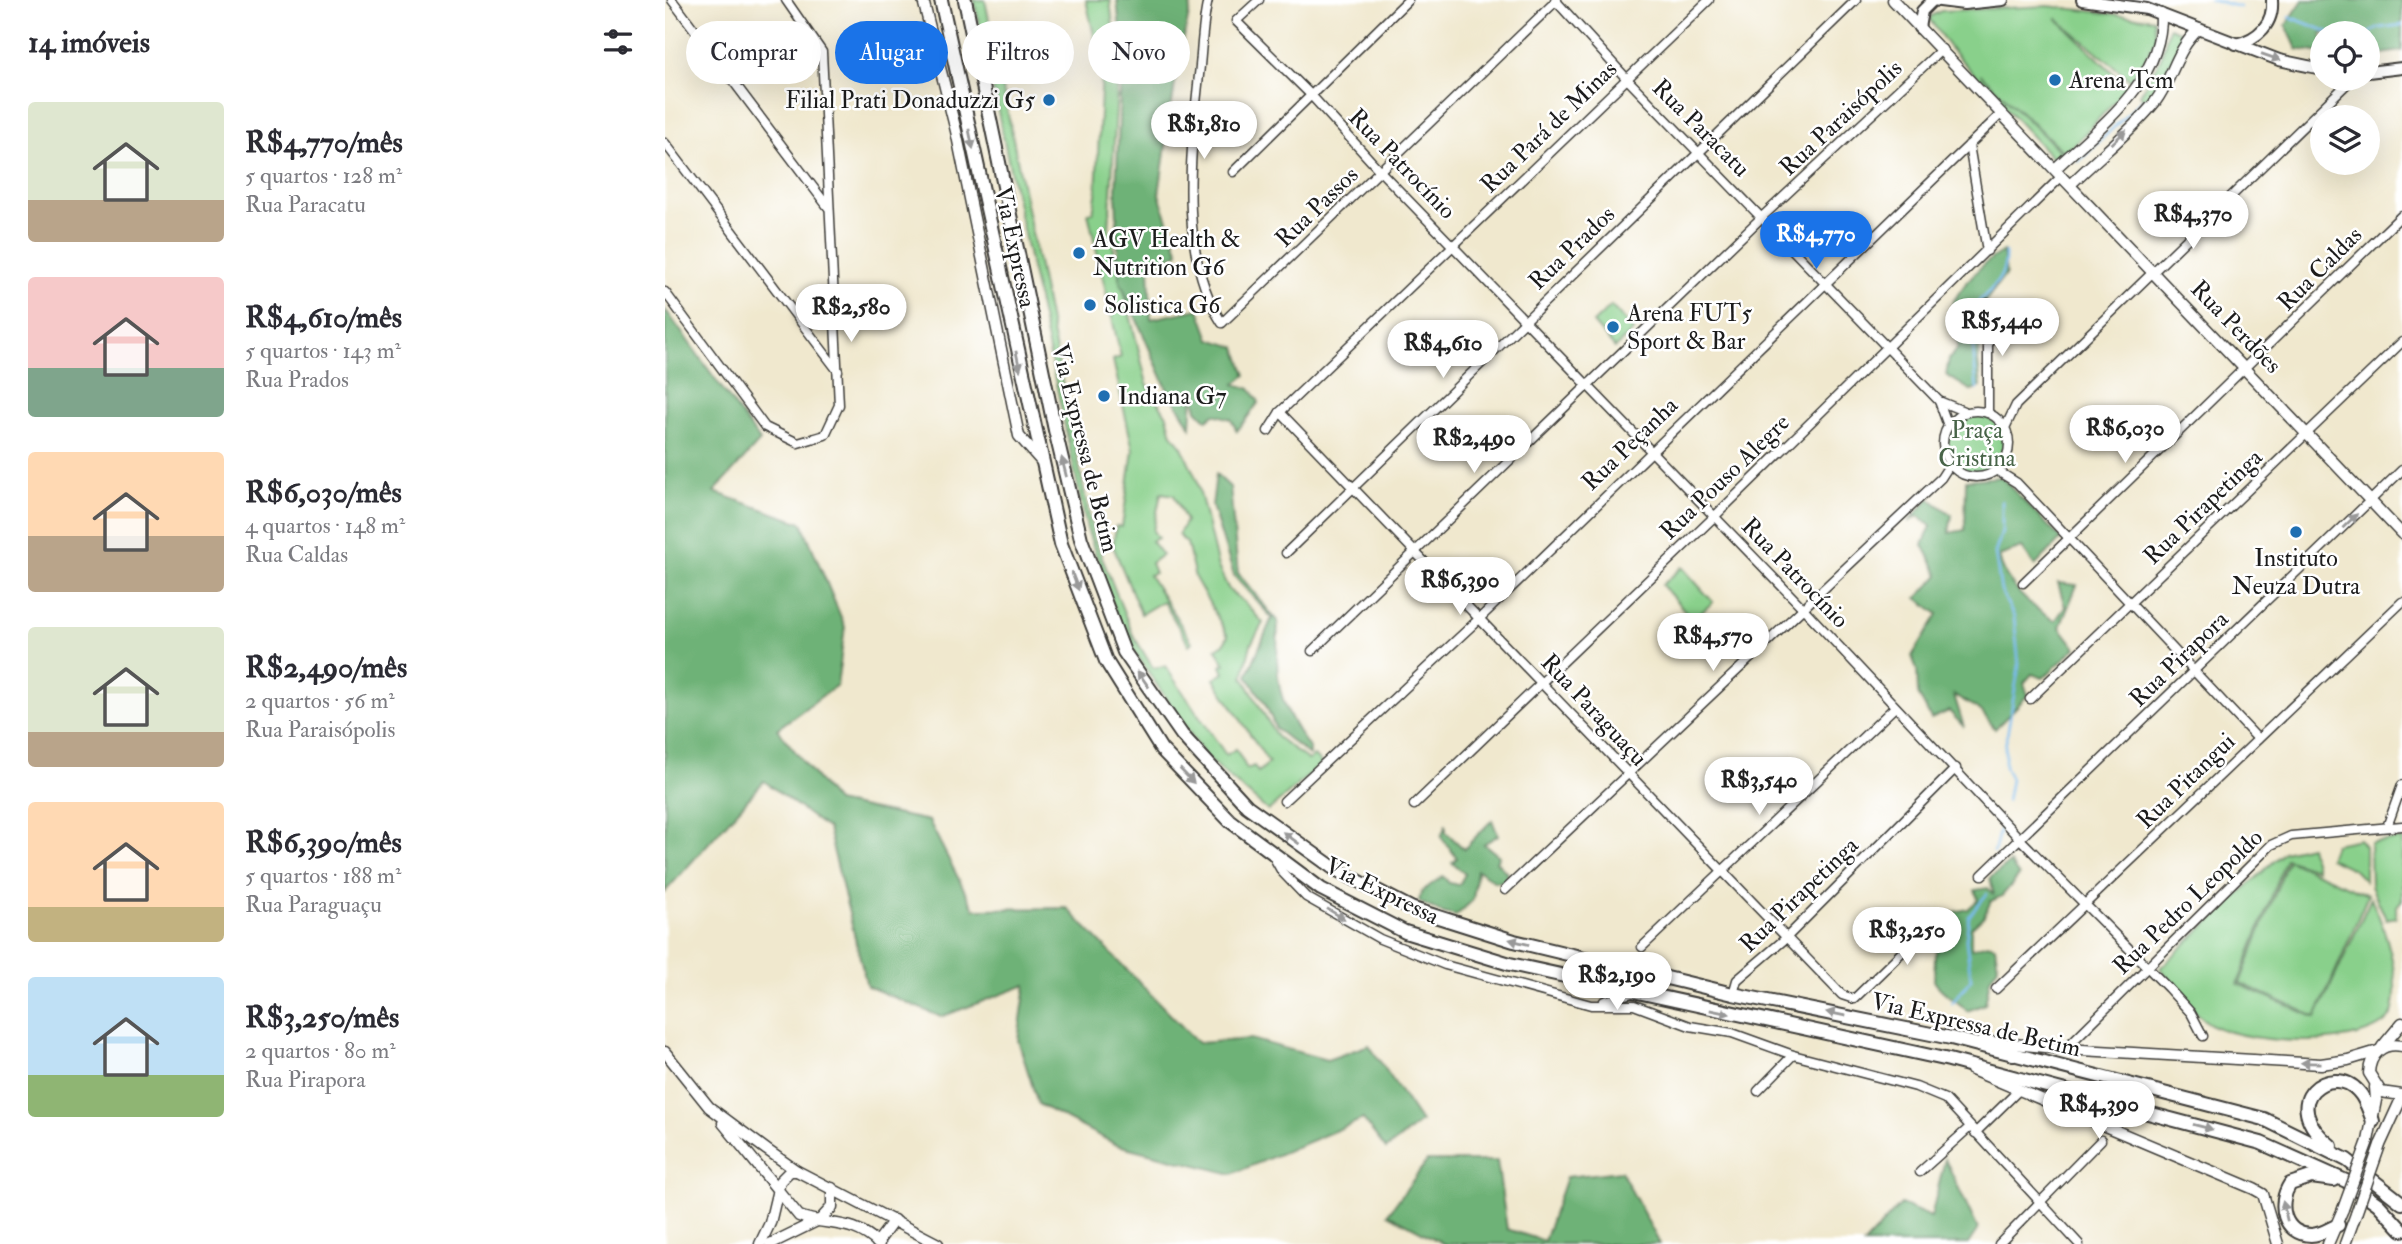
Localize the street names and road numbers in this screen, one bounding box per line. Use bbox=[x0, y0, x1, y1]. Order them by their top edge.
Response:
street label: Rua Paraisópolis bbox=[1773, 53, 1909, 183]
street label: Rua Pará de Minas bbox=[1474, 54, 1624, 200]
street label: Rua Paracatu bbox=[1645, 72, 1757, 184]
street label: Rua Patrocínio bbox=[1342, 102, 1462, 226]
street label: Rua Passos bbox=[1269, 160, 1365, 254]
street label: Via Expressa bbox=[987, 183, 1043, 312]
street label: Rua Prados bbox=[1522, 199, 1622, 297]
street label: Rua Caldas bbox=[2271, 220, 2369, 318]
street label: Rua Perdões bbox=[2184, 274, 2288, 380]
street label: Via Expressa de Betim bbox=[1044, 340, 1126, 556]
street label: Rua Peçanha bbox=[1575, 390, 1685, 498]
street label: Rua Pouso Alegre bbox=[1654, 407, 1796, 547]
street label: Rua Pirapetinga bbox=[2137, 442, 2270, 572]
street label: Rua Patrocínio bbox=[1735, 511, 1855, 635]
street label: Rua Pirapora bbox=[2123, 603, 2236, 714]
street label: Rua Paraguaçu bbox=[1534, 647, 1654, 773]
street label: Rua Pitangui bbox=[2130, 726, 2242, 836]
street label: Rua Pedro Leopoldo bbox=[2106, 822, 2270, 982]
street label: Rua Pirapetinga bbox=[1733, 830, 1866, 960]
street label: Via Expressa bbox=[1320, 850, 1445, 932]
street label: Via Expressa de Betim bbox=[1868, 986, 2084, 1064]

